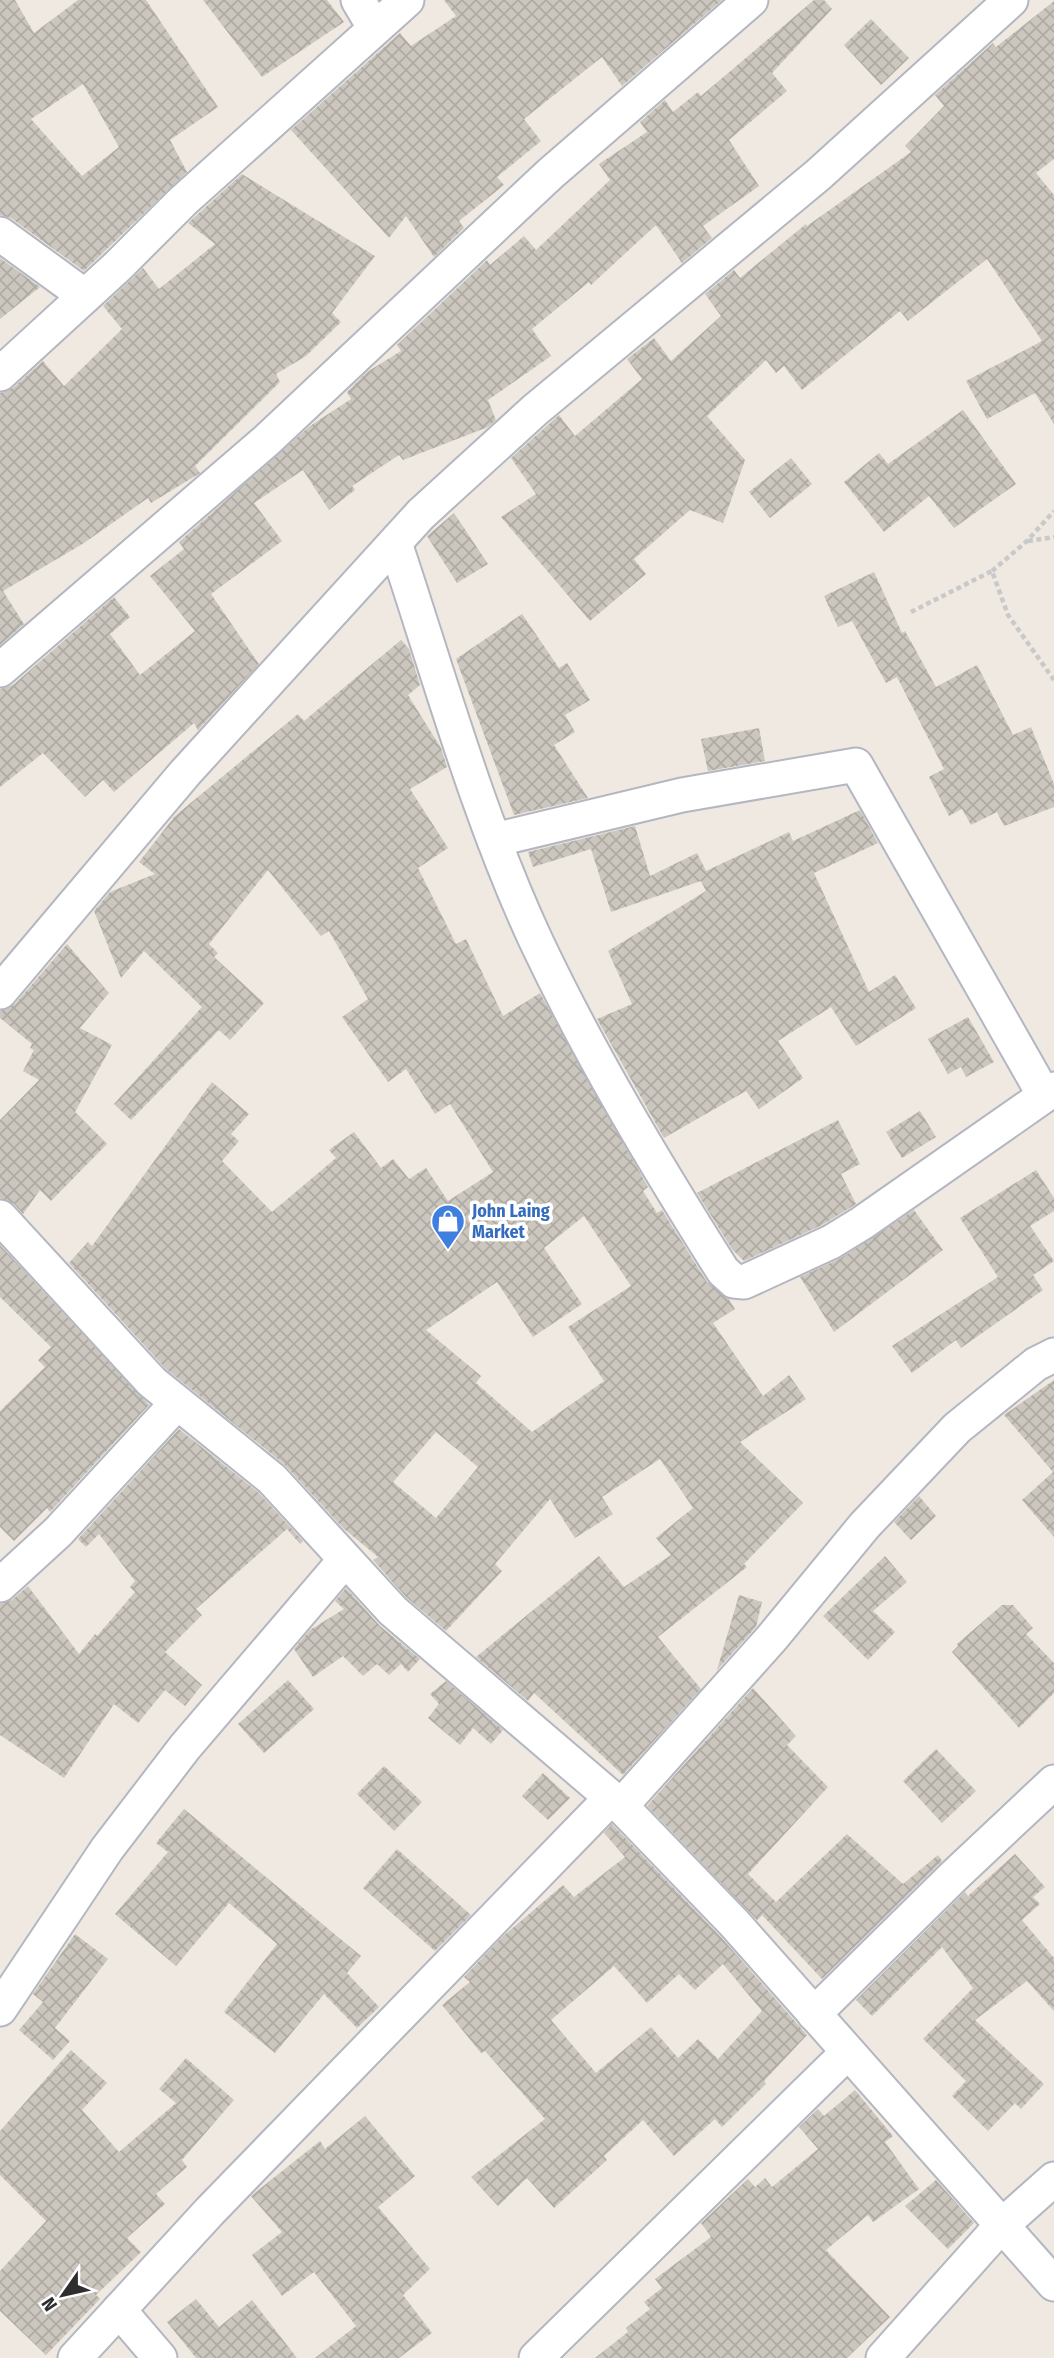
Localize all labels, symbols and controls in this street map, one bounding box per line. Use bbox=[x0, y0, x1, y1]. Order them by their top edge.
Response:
place label: John Laing Market bbox=[471, 1200, 550, 1243]
shop icon: John Laing Market bbox=[429, 1202, 467, 1251]
north arrow bbox=[28, 2260, 98, 2330]
text: N bbox=[37, 2293, 62, 2315]

